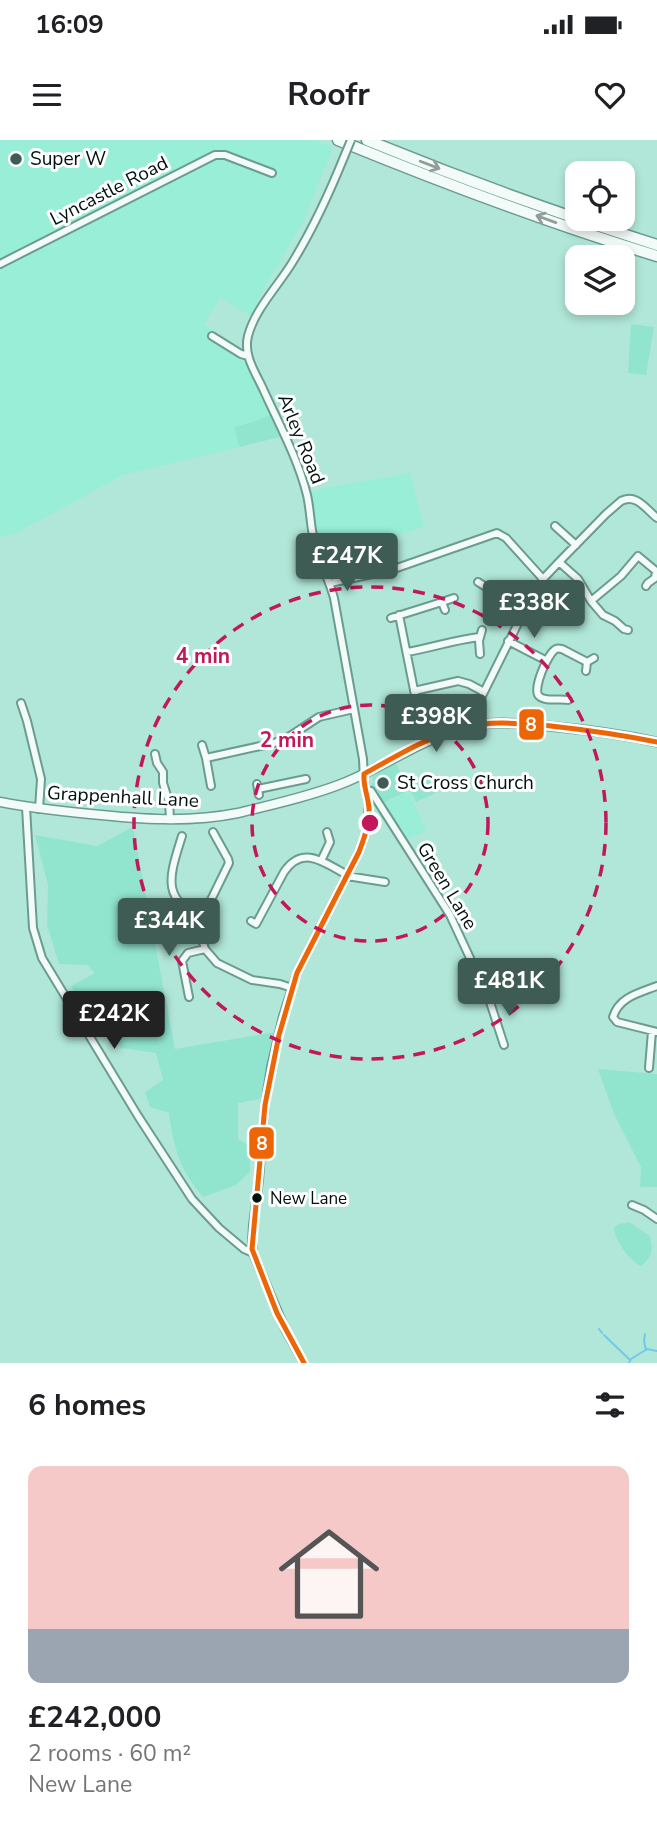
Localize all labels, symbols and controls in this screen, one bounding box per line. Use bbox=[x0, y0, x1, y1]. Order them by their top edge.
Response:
text: 16:09 bbox=[35, 7, 104, 42]
text: Roofr bbox=[287, 73, 370, 116]
icon: menu bbox=[28, 76, 66, 114]
icon: heart bbox=[591, 76, 629, 114]
place label: Super W bbox=[30, 146, 106, 172]
street label: Lyncastle Road bbox=[46, 150, 172, 232]
marker: Super W bbox=[8, 151, 24, 167]
one-way arrow bbox=[419, 160, 441, 173]
map controls bbox=[565, 161, 635, 315]
button: locate bbox=[565, 161, 635, 231]
one-way arrow bbox=[535, 212, 557, 224]
button: layers bbox=[565, 245, 635, 315]
street label: Arley Road bbox=[271, 390, 331, 488]
pin: £247K bbox=[298, 533, 396, 593]
text: £247K bbox=[312, 540, 382, 571]
pin: £338K bbox=[485, 580, 583, 640]
text: £338K bbox=[499, 587, 569, 618]
text: 4 min bbox=[176, 642, 230, 670]
pin: £398K bbox=[387, 694, 485, 754]
text: £398K bbox=[401, 701, 471, 732]
line badge: 8 bbox=[518, 708, 545, 741]
text: 8 bbox=[525, 712, 537, 738]
text: 2 min bbox=[260, 726, 314, 754]
place label: St Cross Church bbox=[397, 770, 534, 796]
marker: St Cross Church bbox=[375, 775, 391, 791]
street label: Grappenhall Lane bbox=[46, 780, 200, 814]
centre of rings bbox=[358, 811, 382, 835]
street label: Green Lane bbox=[411, 837, 483, 935]
pin: £344K bbox=[120, 898, 218, 958]
text: £344K bbox=[134, 905, 204, 936]
pin: £481K bbox=[460, 958, 558, 1018]
text: £481K bbox=[474, 965, 544, 996]
pin: £242K bbox=[65, 992, 163, 1051]
text: £242K bbox=[79, 998, 149, 1029]
line badge: 8 bbox=[248, 1126, 275, 1160]
text: 8 bbox=[256, 1131, 268, 1157]
place label: New Lane bbox=[270, 1187, 347, 1210]
marker: New Lane bbox=[250, 1191, 264, 1205]
text: 6 homes bbox=[28, 1385, 146, 1426]
icon: filters bbox=[591, 1386, 629, 1424]
icon: home bbox=[266, 1511, 392, 1637]
text: £242,000 bbox=[28, 1697, 161, 1738]
text: 2 rooms · 60 m² bbox=[28, 1738, 191, 1769]
text: New Lane bbox=[28, 1769, 132, 1800]

